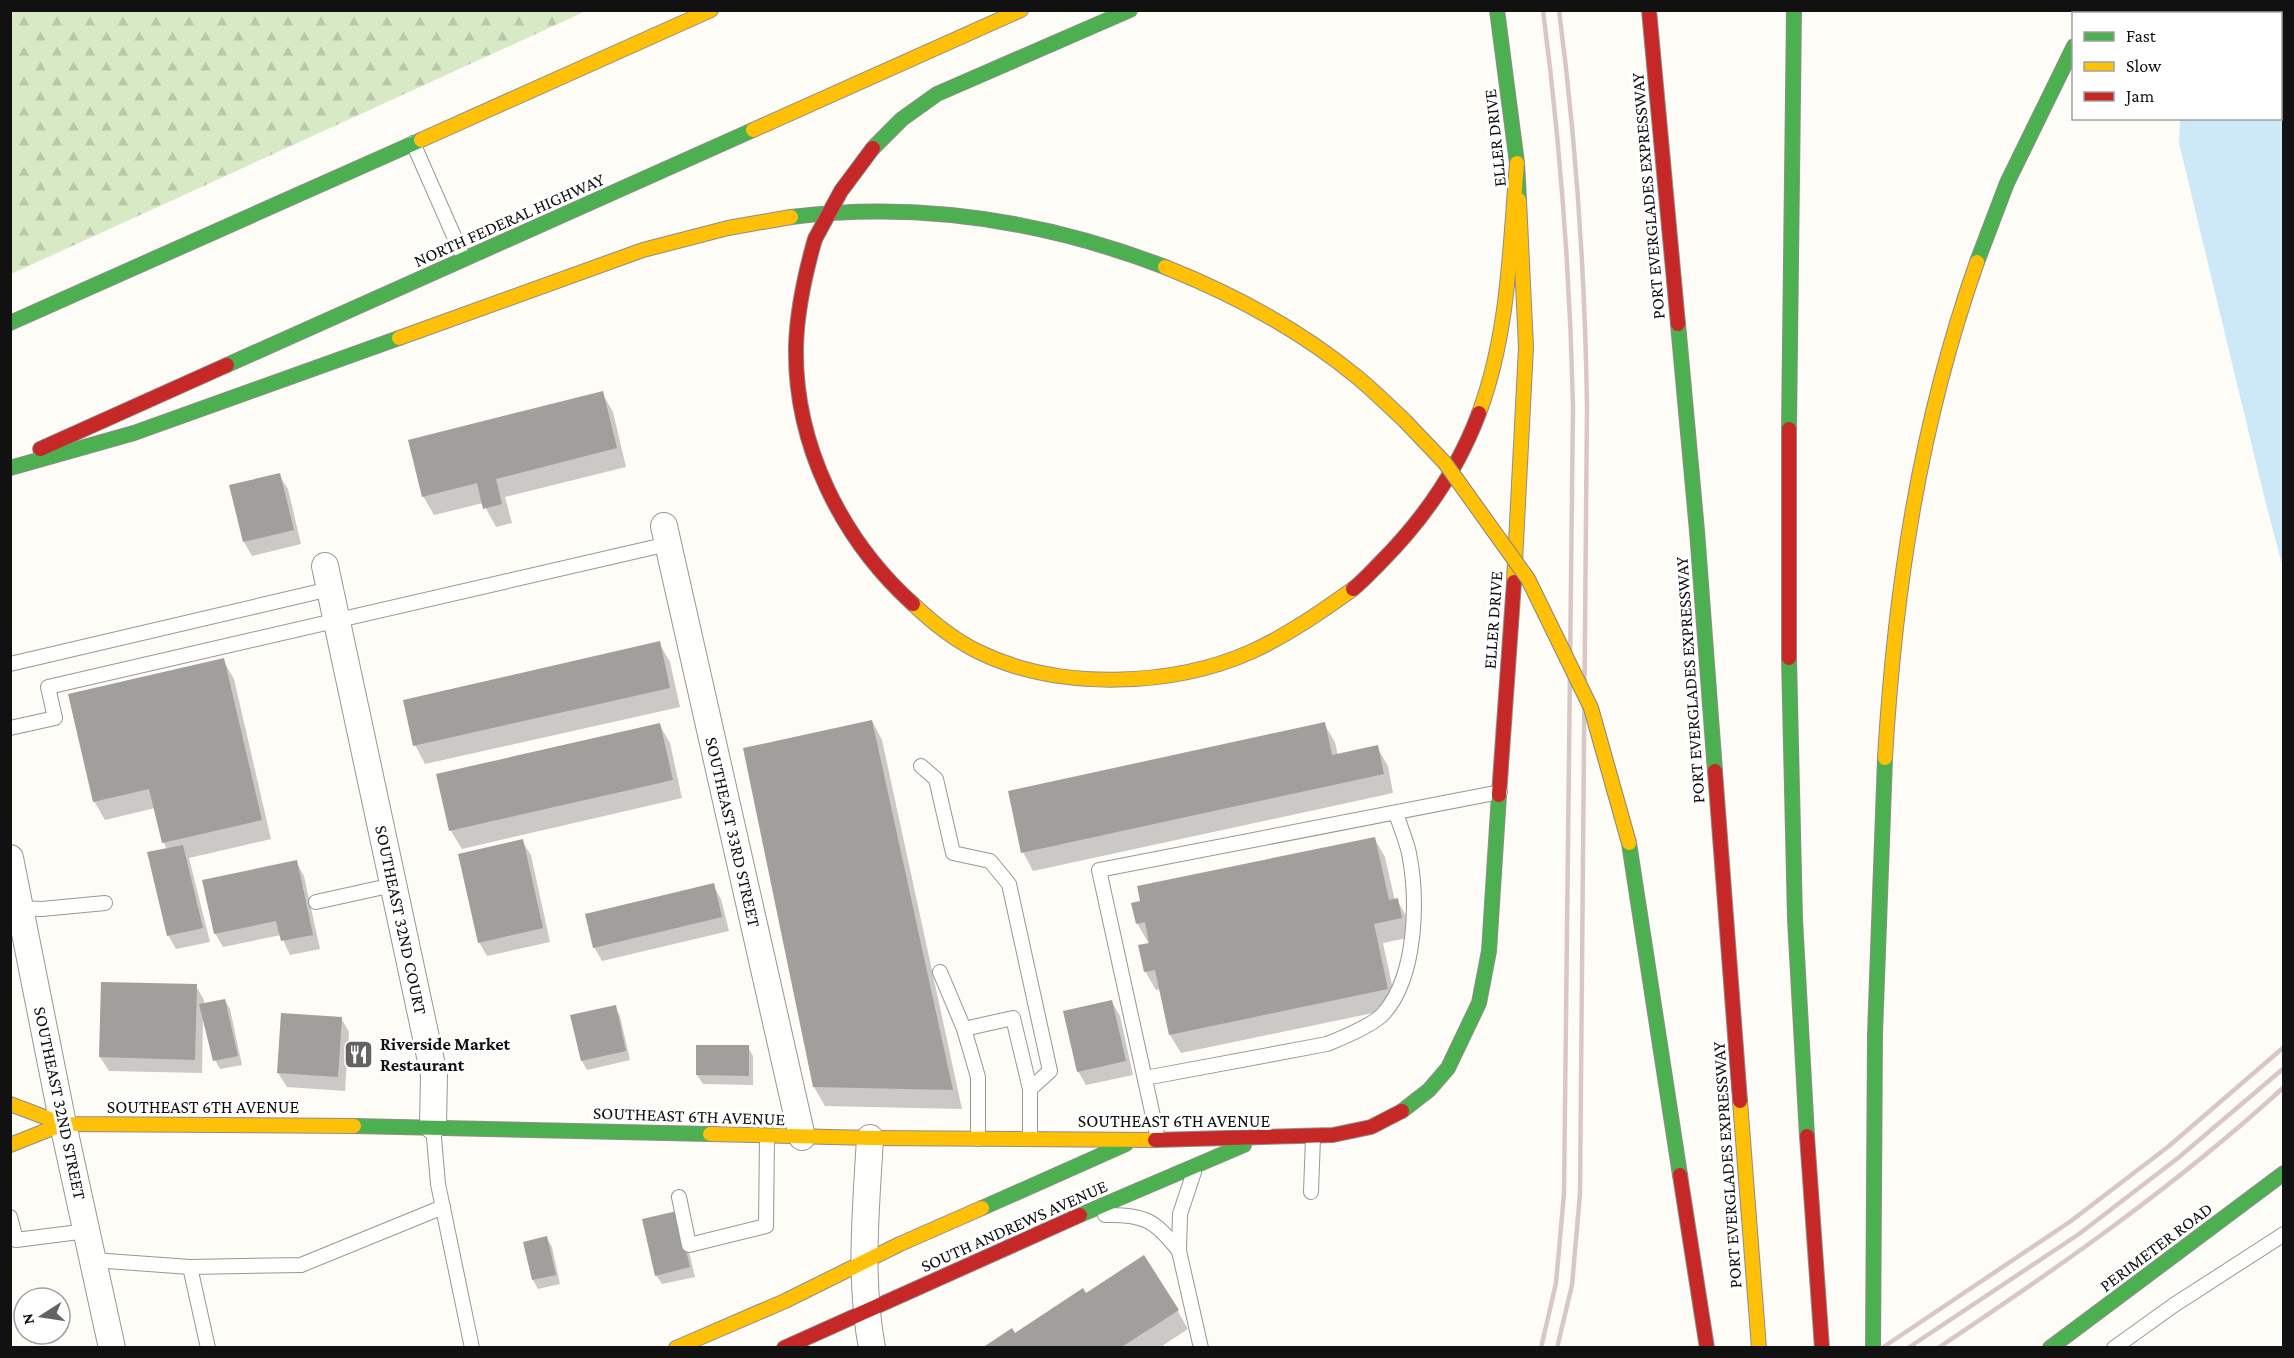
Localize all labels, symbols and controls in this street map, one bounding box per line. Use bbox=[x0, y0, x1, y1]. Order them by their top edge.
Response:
legend bbox=[2072, 12, 2282, 120]
text: Fast bbox=[2126, 26, 2157, 46]
text: Slow bbox=[2126, 56, 2162, 76]
street label: PORT EVERGLADES EXPRESSWAY bbox=[1627, 71, 1669, 320]
text: Jam bbox=[2124, 86, 2155, 106]
street label: ELLER DRIVE bbox=[1480, 88, 1510, 188]
street label: NORTH FEDERAL HIGHWAY bbox=[411, 169, 608, 271]
street label: PORT EVERGLADES EXPRESSWAY bbox=[1671, 555, 1709, 804]
street label: ELLER DRIVE bbox=[1480, 570, 1506, 670]
street label: SOUTHEAST 33RD STREET bbox=[701, 735, 765, 929]
street label: SOUTHEAST 32ND COURT bbox=[371, 824, 431, 1017]
street label: SOUTHEAST 32ND STREET bbox=[30, 1005, 90, 1202]
place label: Riverside Market Restaurant bbox=[380, 1034, 511, 1075]
restaurant icon: Riverside Market Restaurant bbox=[343, 1038, 375, 1070]
street label: PORT EVERGLADES EXPRESSWAY bbox=[1708, 1040, 1746, 1289]
street label: SOUTHEAST 6TH AVENUE bbox=[107, 1097, 299, 1117]
street label: SOUTHEAST 6TH AVENUE bbox=[593, 1103, 786, 1129]
street label: SOUTHEAST 6TH AVENUE bbox=[1078, 1111, 1270, 1131]
street label: SOUTH ANDREWS AVENUE bbox=[918, 1176, 1111, 1276]
street label: PERIMETER ROAD bbox=[2096, 1198, 2216, 1296]
north arrow bbox=[12, 1286, 72, 1346]
text: N bbox=[18, 1312, 37, 1326]

